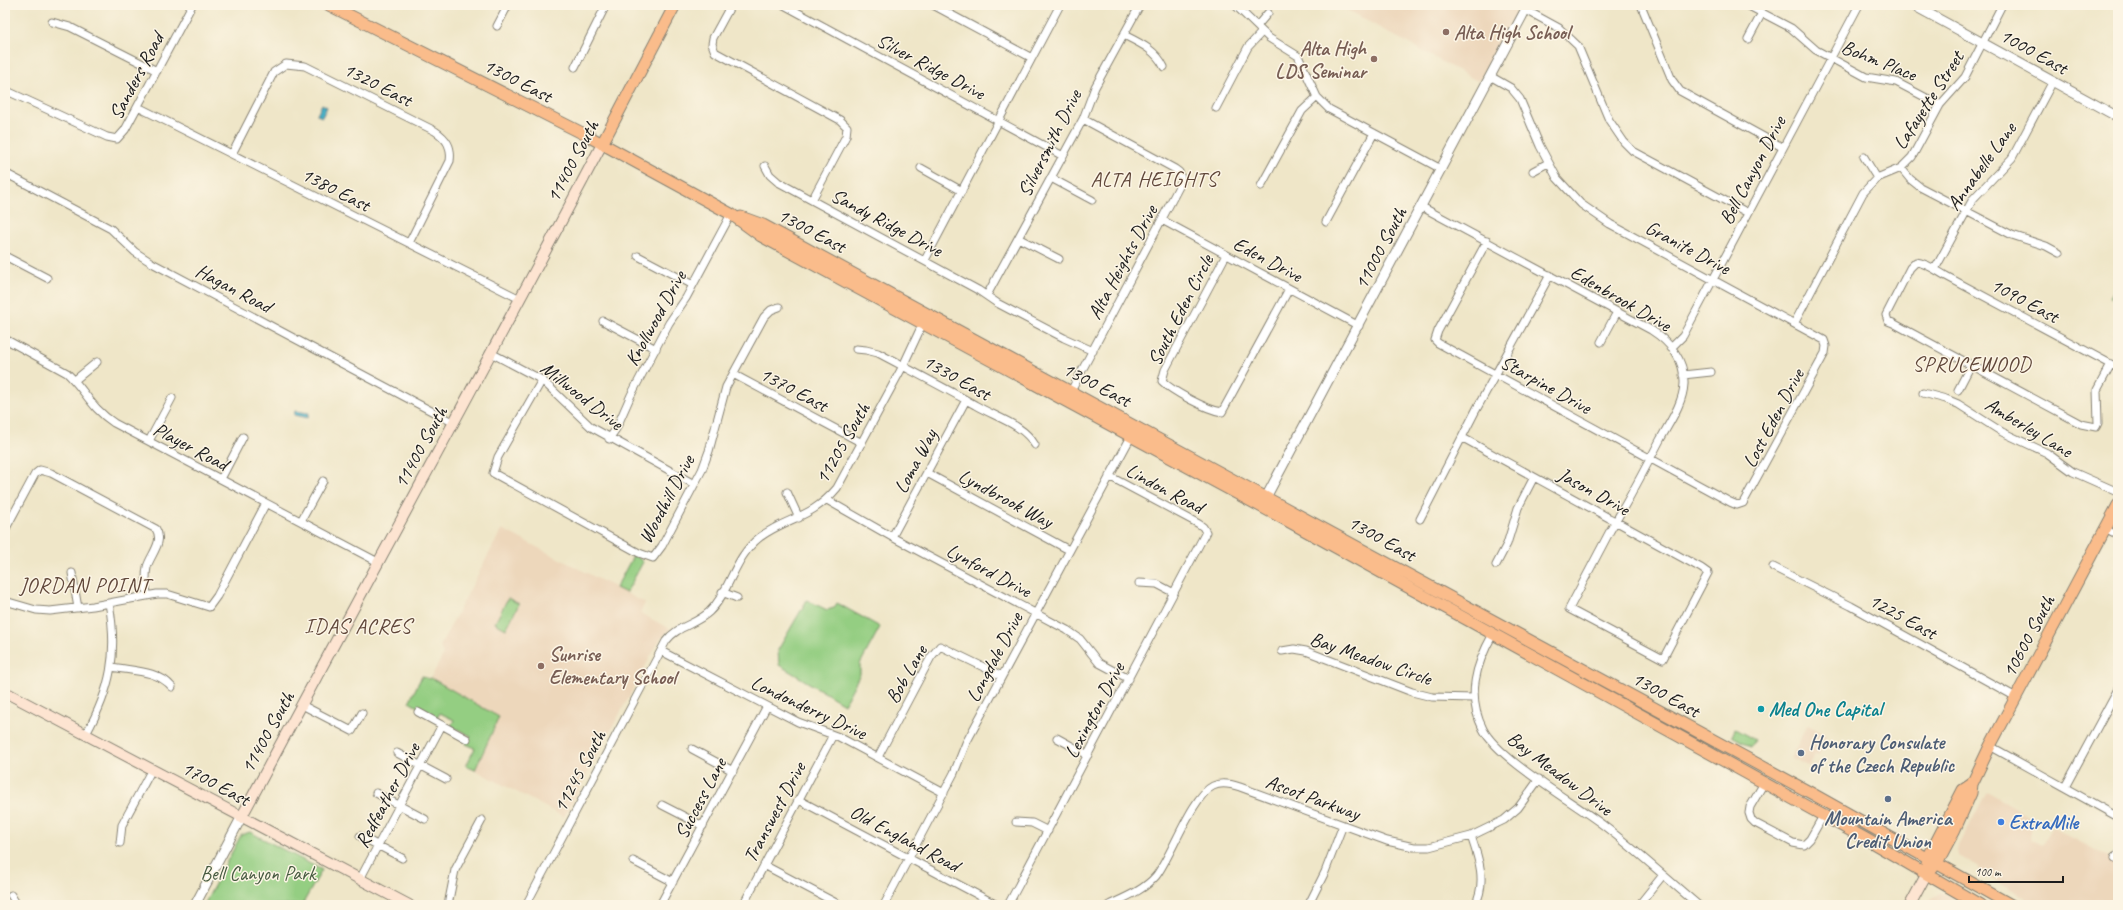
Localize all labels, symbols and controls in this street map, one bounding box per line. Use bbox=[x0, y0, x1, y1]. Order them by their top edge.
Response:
place label: Alta High School bbox=[1454, 20, 1574, 45]
street label: 1000 East bbox=[1996, 23, 2074, 81]
street label: Sanders Road bbox=[103, 26, 171, 124]
marker: Alta High School bbox=[1441, 27, 1451, 37]
street label: Silver Ridge Drive bbox=[872, 28, 990, 106]
street label: Bohm Place bbox=[1838, 34, 1921, 87]
place label: Alta High LDS Seminar bbox=[1275, 36, 1369, 84]
street label: Lafayette Street bbox=[1887, 44, 1971, 154]
street label: 1300 East bbox=[479, 53, 558, 109]
marker: Alta High LDS Seminar bbox=[1369, 54, 1379, 64]
street label: 1320 East bbox=[339, 57, 418, 113]
street label: Silversmith Drive bbox=[1012, 84, 1088, 201]
street label: Bell Canyon Drive bbox=[1713, 111, 1792, 229]
street label: 11400 South bbox=[540, 115, 605, 207]
street label: Annabelle Lane bbox=[1941, 116, 2023, 215]
street label: 1380 East bbox=[297, 162, 376, 218]
district label: ALTA HEIGHTS bbox=[1090, 166, 1220, 192]
street label: Sandy Ridge Drive bbox=[827, 183, 948, 263]
street label: Alta Heights Drive bbox=[1082, 200, 1164, 324]
street label: 1300 East bbox=[773, 202, 852, 260]
street label: 11000 South bbox=[1348, 202, 1413, 294]
street label: Granite Drive bbox=[1641, 215, 1736, 281]
street label: Eden Drive bbox=[1229, 231, 1308, 289]
street label: South Eden Circle bbox=[1142, 249, 1220, 370]
street label: Hagan Road bbox=[191, 258, 279, 320]
street label: Edenbrook Drive bbox=[1566, 260, 1677, 338]
street label: Knollwood Drive bbox=[619, 265, 693, 370]
street label: 1090 East bbox=[1986, 272, 2065, 330]
street label: 1330 East bbox=[919, 349, 997, 407]
street label: Starpine Drive bbox=[1496, 349, 1597, 420]
district label: SPRUCEWOOD bbox=[1913, 351, 2032, 377]
street label: Millwood Drive bbox=[535, 355, 629, 436]
street label: 1300 East bbox=[1058, 356, 1137, 414]
street label: 1370 East bbox=[755, 361, 834, 419]
street label: Lost Eden Drive bbox=[1737, 363, 1811, 472]
street label: Amberley Lane bbox=[1981, 392, 2078, 464]
street label: 11205 South bbox=[809, 397, 876, 488]
street label: 11400 South bbox=[388, 401, 454, 492]
street label: Player Road bbox=[149, 416, 235, 478]
street label: Loma Way bbox=[888, 424, 943, 498]
street label: Woodhill Drive bbox=[633, 449, 701, 548]
street label: Lindon Road bbox=[1122, 458, 1211, 521]
street label: Jason Drive bbox=[1553, 461, 1635, 522]
street label: Lyndbrook Way bbox=[954, 463, 1059, 535]
street label: 1300 East bbox=[1344, 510, 1422, 568]
street label: Lynford Drive bbox=[942, 538, 1037, 604]
district label: JORDAN POINT bbox=[18, 572, 154, 598]
street label: 1225 East bbox=[1865, 588, 1943, 646]
street label: 10600 South bbox=[1996, 590, 2061, 682]
street label: Longdale Drive bbox=[960, 607, 1029, 706]
district label: IDAS ACRES bbox=[304, 613, 415, 639]
street label: Bay Meadow Circle bbox=[1307, 626, 1436, 691]
street label: Bob Lane bbox=[880, 639, 934, 708]
place label: Sunrise Elementary School bbox=[549, 642, 679, 690]
street label: Lexington Drive bbox=[1059, 657, 1131, 762]
marker: Sunrise Elementary School bbox=[536, 661, 546, 671]
street label: 1300 East bbox=[1628, 666, 1706, 724]
street label: Londonderry Drive bbox=[747, 670, 872, 746]
street label: 11400 South bbox=[235, 686, 301, 777]
place label: Med One Capital bbox=[1769, 697, 1885, 722]
marker: Med One Capital bbox=[1756, 704, 1766, 714]
street label: 11245 South bbox=[547, 725, 612, 817]
street label: Bay Meadow Drive bbox=[1502, 726, 1619, 822]
place label: Honorary Consulate of the Czech Republic bbox=[1809, 730, 1956, 778]
street label: Redfeather Drive bbox=[349, 737, 426, 852]
marker: Honorary Consulate of the Czech Republic bbox=[1796, 748, 1806, 758]
street label: Success Lane bbox=[669, 752, 733, 843]
street label: 1700 East bbox=[177, 755, 256, 813]
street label: Transwest Drive bbox=[738, 756, 812, 867]
street label: Ascot Parkway bbox=[1262, 769, 1365, 827]
marker: Mountain America Credit Union bbox=[1883, 794, 1893, 804]
street label: Old England Road bbox=[846, 799, 967, 879]
place label: Mountain America Credit Union bbox=[1824, 806, 1954, 854]
place label: ExtraMile bbox=[2009, 810, 2080, 835]
marker: ExtraMile bbox=[1996, 817, 2006, 827]
scale bar bbox=[1969, 858, 2063, 884]
park label: Bell Canyon Park bbox=[201, 861, 317, 886]
text: 100 m bbox=[1975, 864, 2002, 880]

